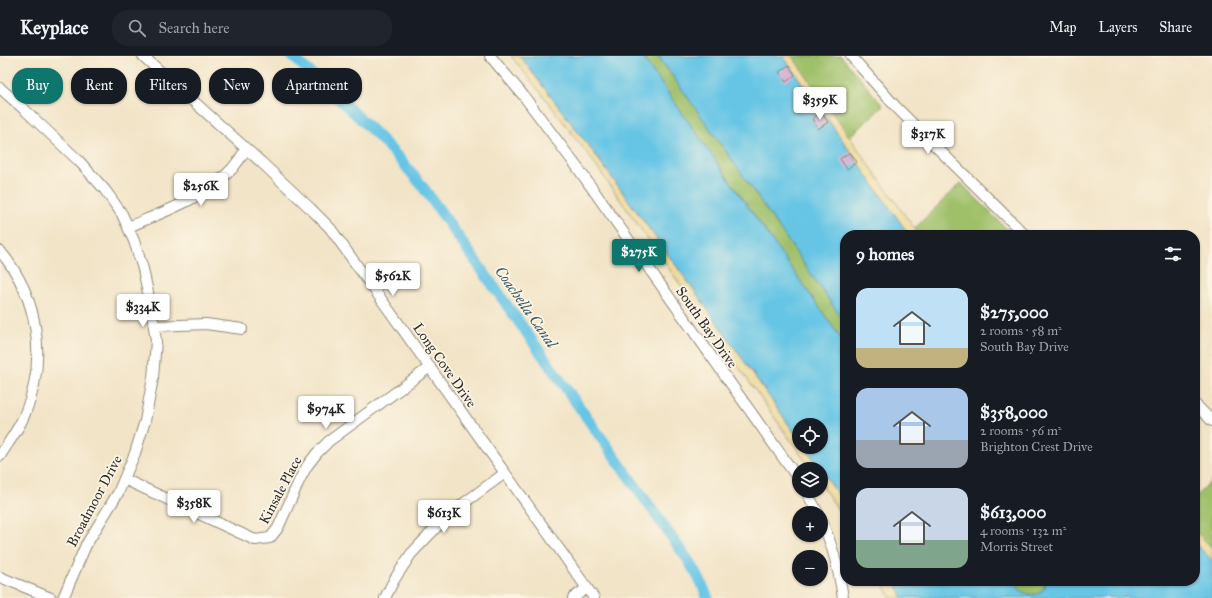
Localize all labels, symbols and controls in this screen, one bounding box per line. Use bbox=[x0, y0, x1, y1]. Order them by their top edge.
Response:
search box bbox=[112, 10, 392, 46]
text: Keyplace bbox=[20, 16, 88, 39]
icon: search bbox=[126, 17, 148, 39]
text: Search here bbox=[158, 19, 229, 37]
text: Map bbox=[1049, 19, 1077, 36]
text: Layers bbox=[1099, 19, 1137, 36]
text: Share bbox=[1159, 19, 1192, 36]
chip: Buy bbox=[12, 68, 63, 104]
chip: Rent bbox=[71, 68, 127, 104]
chip: Filters bbox=[135, 68, 201, 104]
chip: New bbox=[209, 68, 264, 104]
chip: Apartment bbox=[272, 68, 362, 104]
pin: $359K bbox=[792, 87, 848, 121]
text: $359K bbox=[802, 92, 838, 108]
pin: $317K bbox=[900, 121, 956, 155]
text: $317K bbox=[911, 126, 945, 142]
pin: $256K bbox=[173, 173, 229, 207]
text: $256K bbox=[183, 178, 219, 194]
pin: $275K bbox=[611, 239, 667, 273]
icon: filters bbox=[1162, 243, 1184, 265]
text: $275K bbox=[621, 244, 657, 260]
text: 9 homes bbox=[856, 244, 914, 265]
pin: $562K bbox=[365, 263, 421, 297]
water label: Coachella Canal bbox=[491, 263, 562, 353]
text: $562K bbox=[375, 268, 411, 284]
street label: South Bay Drive bbox=[672, 283, 741, 371]
pin: $334K bbox=[115, 294, 171, 328]
text: $334K bbox=[126, 299, 160, 315]
text: $275,000 bbox=[980, 302, 1049, 323]
icon: home bbox=[888, 304, 936, 352]
street label: Long Cove Drive bbox=[409, 320, 480, 411]
text: 2 rooms · 58 m² bbox=[980, 323, 1062, 339]
text: South Bay Drive bbox=[980, 339, 1069, 355]
pin: $974K bbox=[298, 396, 354, 430]
text: $974K bbox=[307, 401, 345, 417]
text: $358,000 bbox=[980, 402, 1048, 423]
icon: home bbox=[888, 404, 936, 452]
map controls bbox=[792, 418, 828, 586]
button: locate bbox=[792, 418, 828, 454]
text: 2 rooms · 56 m² bbox=[980, 423, 1062, 439]
text: Brighton Crest Drive bbox=[980, 439, 1093, 455]
street label: Broadmoor Drive bbox=[63, 452, 126, 550]
street label: Kinsale Place bbox=[255, 453, 305, 527]
button: layers bbox=[792, 462, 828, 498]
pin: $358K bbox=[166, 490, 222, 524]
text: $358K bbox=[176, 495, 212, 511]
pin: $613K bbox=[416, 500, 472, 534]
text: $613,000 bbox=[980, 502, 1046, 523]
icon: home bbox=[888, 504, 936, 552]
text: $613K bbox=[427, 505, 461, 521]
button: + bbox=[792, 506, 828, 542]
text: 4 rooms · 132 m² bbox=[980, 523, 1066, 539]
text: Morris Street bbox=[980, 539, 1053, 555]
button: − bbox=[792, 550, 828, 586]

